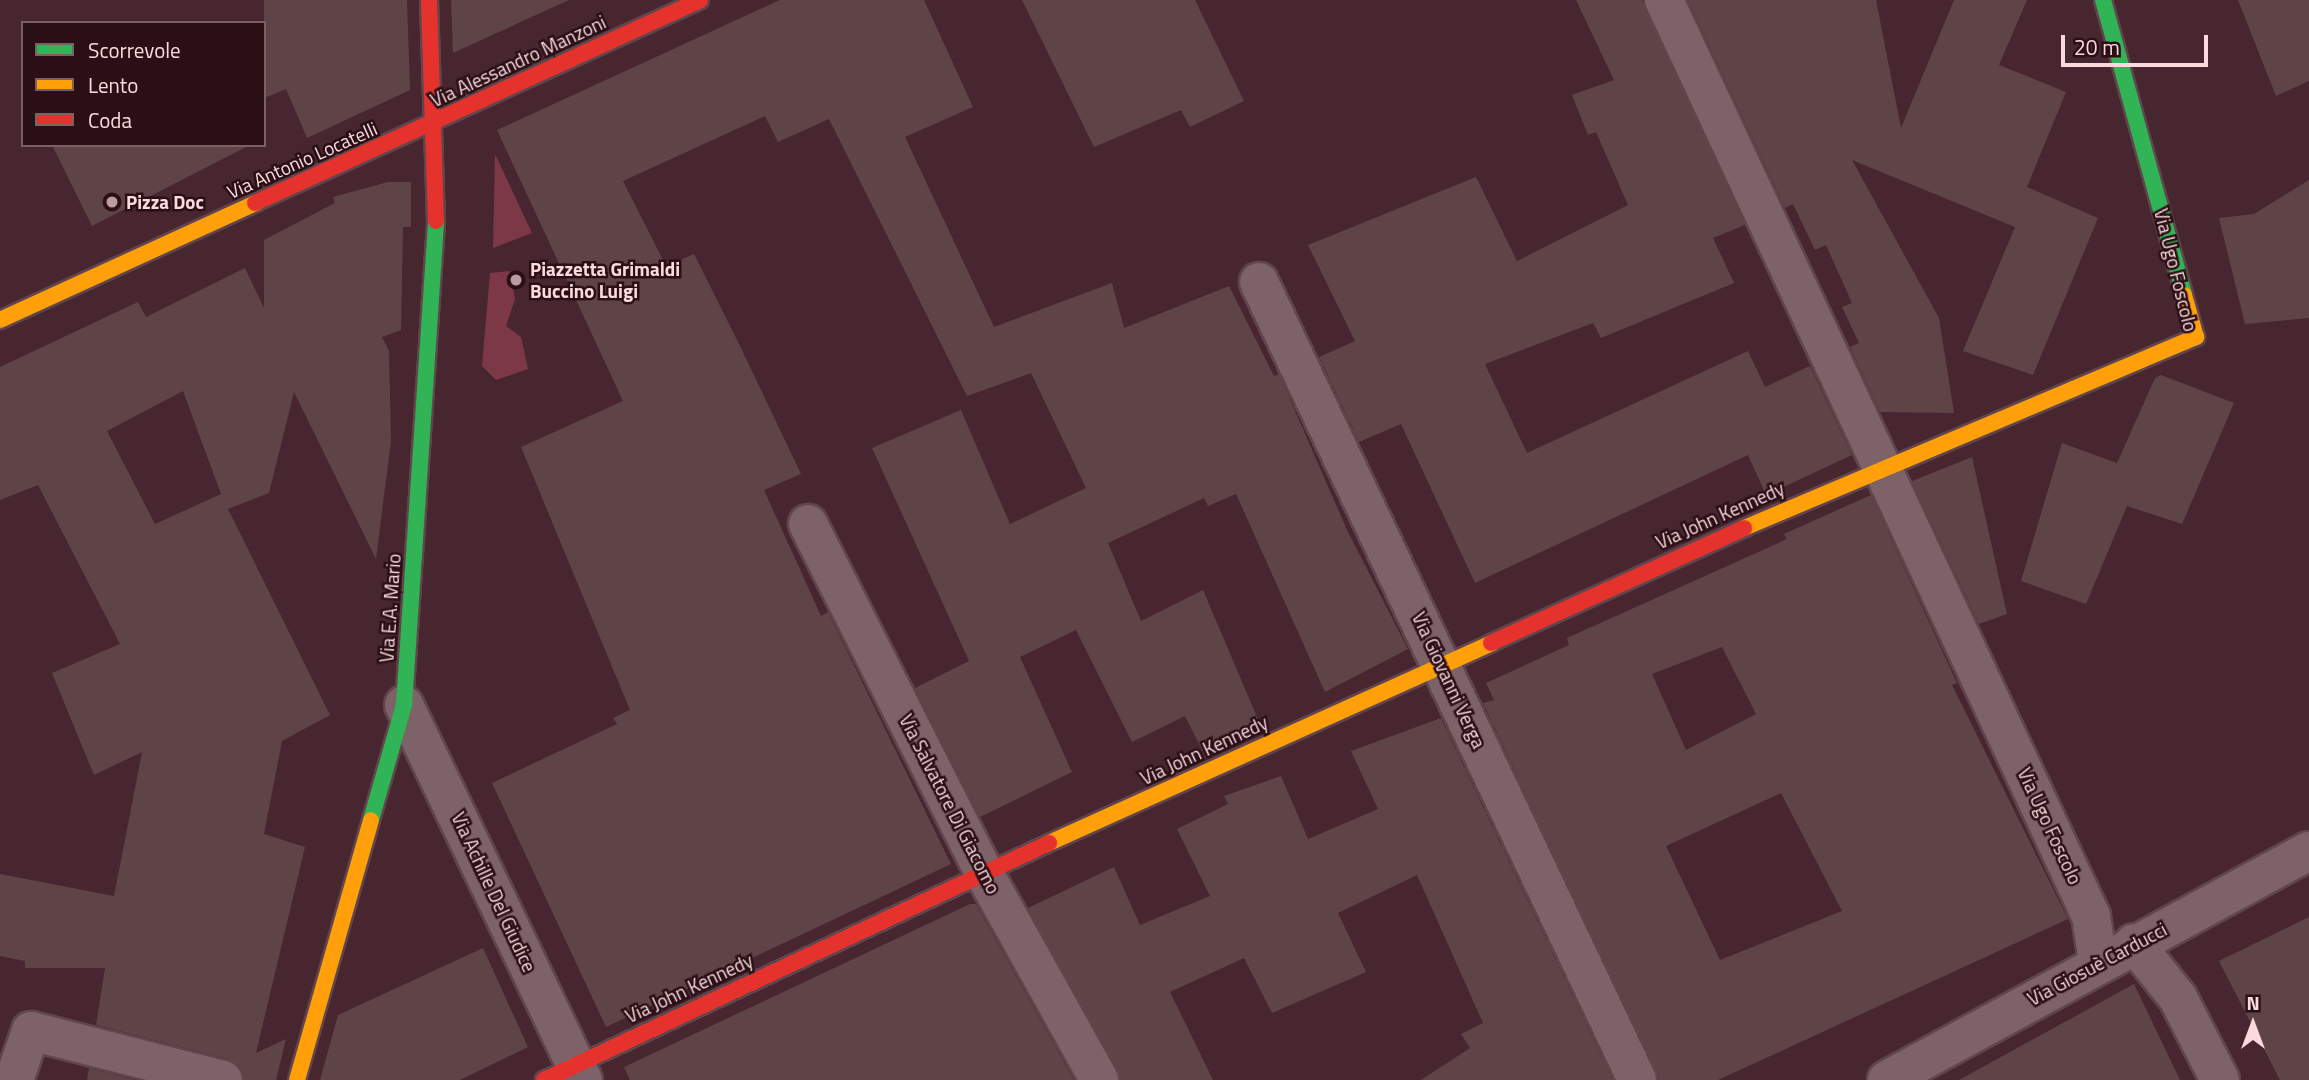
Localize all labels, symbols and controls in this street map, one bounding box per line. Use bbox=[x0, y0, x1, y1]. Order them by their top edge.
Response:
street label: Via Alessandro Manzoni bbox=[427, 10, 609, 112]
legend bbox=[21, 21, 266, 147]
scale bar bbox=[2064, 21, 2211, 65]
text: 20 m bbox=[2074, 31, 2120, 63]
text: Scorrevole bbox=[88, 34, 181, 66]
text: Lento bbox=[88, 69, 138, 101]
text: Coda bbox=[88, 104, 132, 136]
street label: Via Antonio Locatelli bbox=[223, 117, 381, 203]
place label: Pizza Doc bbox=[126, 191, 204, 213]
marker: Pizza Doc bbox=[104, 194, 120, 210]
street label: Via Ugo Foscolo bbox=[2150, 206, 2202, 334]
place label: Piazzetta Grimaldi Buccino Luigi bbox=[530, 258, 680, 302]
marker: Piazzetta Grimaldi Buccino Luigi bbox=[508, 272, 524, 288]
street label: Via John Kennedy bbox=[1652, 476, 1788, 554]
street label: Via E.A. Mario bbox=[375, 553, 405, 663]
street label: Via Giovanni Verga bbox=[1407, 608, 1491, 752]
street label: Via Salvatore Di Giacomo bbox=[895, 710, 1005, 898]
street label: Via John Kennedy bbox=[1137, 710, 1271, 790]
street label: Via Ugo Foscolo bbox=[2013, 764, 2087, 888]
street label: Via Achille Del Giudice bbox=[447, 808, 541, 976]
street label: Via Giosuè Carducci bbox=[2023, 918, 2171, 1010]
street label: Via John Kennedy bbox=[622, 948, 756, 1028]
text: N bbox=[2246, 988, 2260, 1017]
north arrow bbox=[2218, 989, 2288, 1059]

